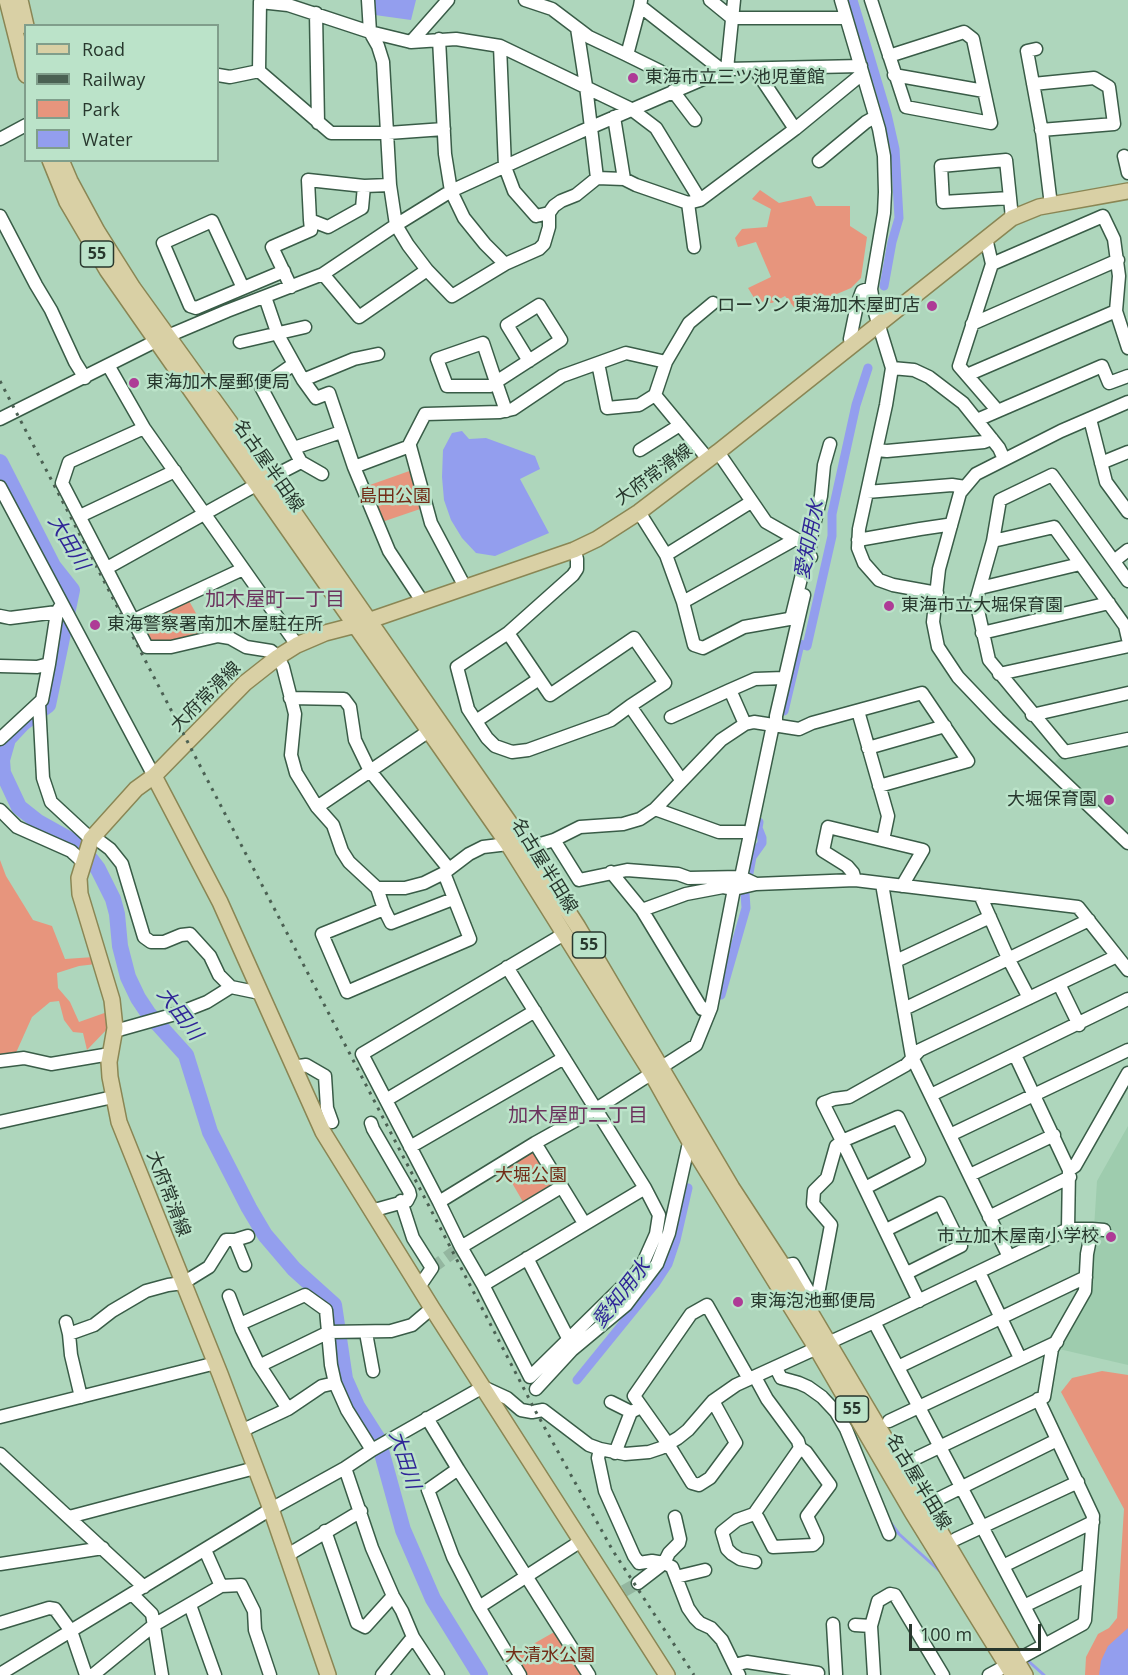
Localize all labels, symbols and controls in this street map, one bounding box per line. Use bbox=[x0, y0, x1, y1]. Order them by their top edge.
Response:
legend bbox=[24, 24, 219, 162]
text: Road bbox=[82, 37, 125, 61]
text: Railway bbox=[82, 67, 145, 91]
place label: 東海市立三ツ池児童館 bbox=[645, 67, 825, 89]
marker: 東海市立三ツ池児童館 bbox=[626, 71, 640, 85]
text: Park bbox=[82, 97, 120, 121]
text: Water bbox=[82, 127, 133, 151]
road number: 55 bbox=[80, 241, 114, 267]
place label: ローソン 東海加木屋町店 bbox=[717, 295, 920, 317]
marker: ローソン 東海加木屋町店 bbox=[925, 299, 939, 313]
place label: 東海加木屋郵便局 bbox=[146, 372, 290, 394]
marker: 東海加木屋郵便局 bbox=[127, 376, 141, 390]
street label: 名古屋半田線 bbox=[228, 416, 308, 516]
street label: 大府常滑線 bbox=[611, 440, 697, 510]
park label: 島田公園 bbox=[359, 486, 431, 508]
water label: 愛知用水 bbox=[791, 498, 829, 582]
water label: 大田川 bbox=[42, 511, 94, 575]
district label: 加木屋町一丁目 bbox=[205, 588, 345, 612]
place label: 東海市立大堀保育園 bbox=[901, 595, 1063, 617]
marker: 東海市立大堀保育園 bbox=[882, 599, 896, 613]
place label: 東海警察署南加木屋駐在所 bbox=[107, 614, 323, 636]
marker: 東海警察署南加木屋駐在所 bbox=[88, 618, 102, 632]
street label: 大府常滑線 bbox=[167, 658, 245, 736]
place label: 大堀保育園 bbox=[1007, 789, 1097, 811]
marker: 大堀保育園 bbox=[1102, 793, 1116, 807]
street label: 名古屋半田線 bbox=[506, 814, 582, 918]
road number: 55 bbox=[572, 932, 606, 958]
water label: 大田川 bbox=[151, 983, 207, 1045]
district label: 加木屋町二丁目 bbox=[508, 1104, 648, 1128]
street label: 大府常滑線 bbox=[142, 1148, 194, 1240]
park label: 大堀公園 bbox=[495, 1165, 567, 1187]
place label: 市立加木屋南小学校 bbox=[937, 1226, 1099, 1248]
marker: 市立加木屋南小学校 bbox=[1104, 1230, 1118, 1244]
water label: 愛知用水 bbox=[588, 1255, 656, 1333]
place label: 東海泡池郵便局 bbox=[750, 1291, 876, 1313]
marker: 東海泡池郵便局 bbox=[731, 1295, 745, 1309]
road number: 55 bbox=[836, 1396, 868, 1422]
water label: 大田川 bbox=[383, 1428, 425, 1492]
street label: 名古屋半田線 bbox=[881, 1430, 955, 1534]
scale bar bbox=[912, 1612, 1044, 1650]
text: 100 m bbox=[920, 1622, 972, 1646]
park label: 大清水公園 bbox=[505, 1645, 595, 1667]

